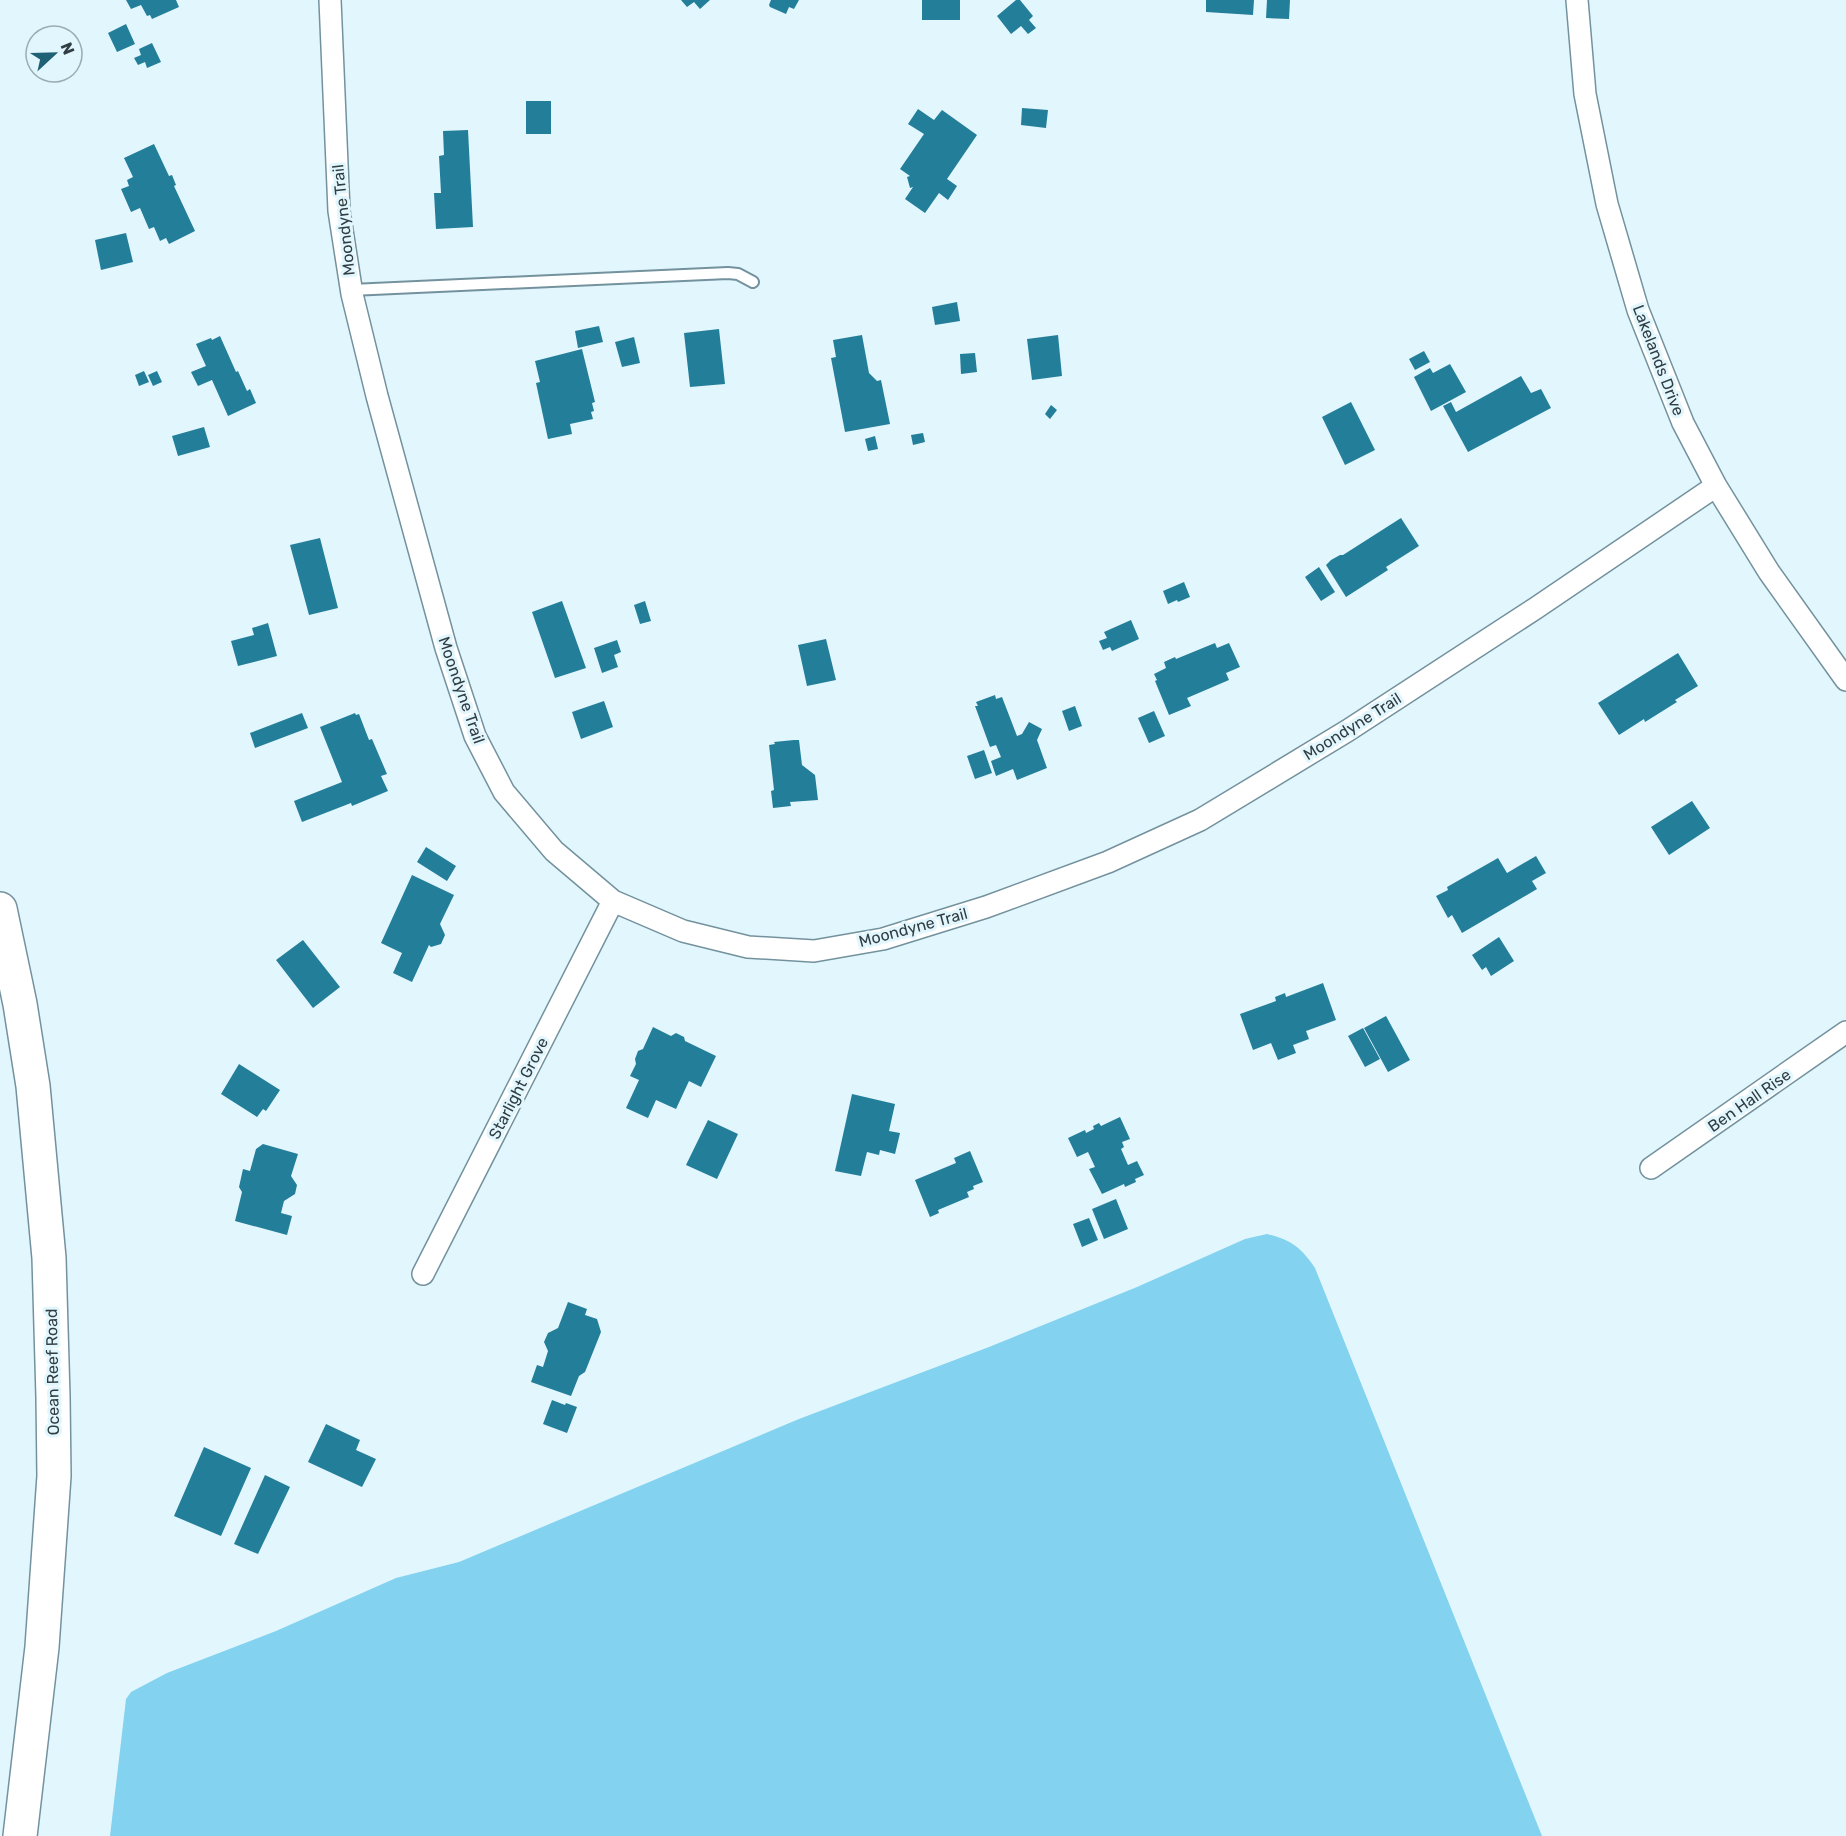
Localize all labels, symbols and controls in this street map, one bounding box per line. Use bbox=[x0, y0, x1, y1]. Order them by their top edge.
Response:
north arrow bbox=[24, 24, 84, 84]
text: N bbox=[56, 40, 78, 57]
street label: Moondyne Trail bbox=[328, 163, 359, 277]
street label: Lakelands Drive bbox=[1629, 302, 1688, 418]
street label: Moondyne Trail bbox=[434, 634, 489, 746]
street label: Moondyne Trail bbox=[1300, 689, 1405, 764]
street label: Moondyne Trail bbox=[857, 904, 970, 951]
street label: Starlight Grove bbox=[485, 1034, 552, 1142]
street label: Ben Hall Rise bbox=[1704, 1065, 1794, 1136]
street label: Ocean Reef Road bbox=[42, 1308, 63, 1436]

